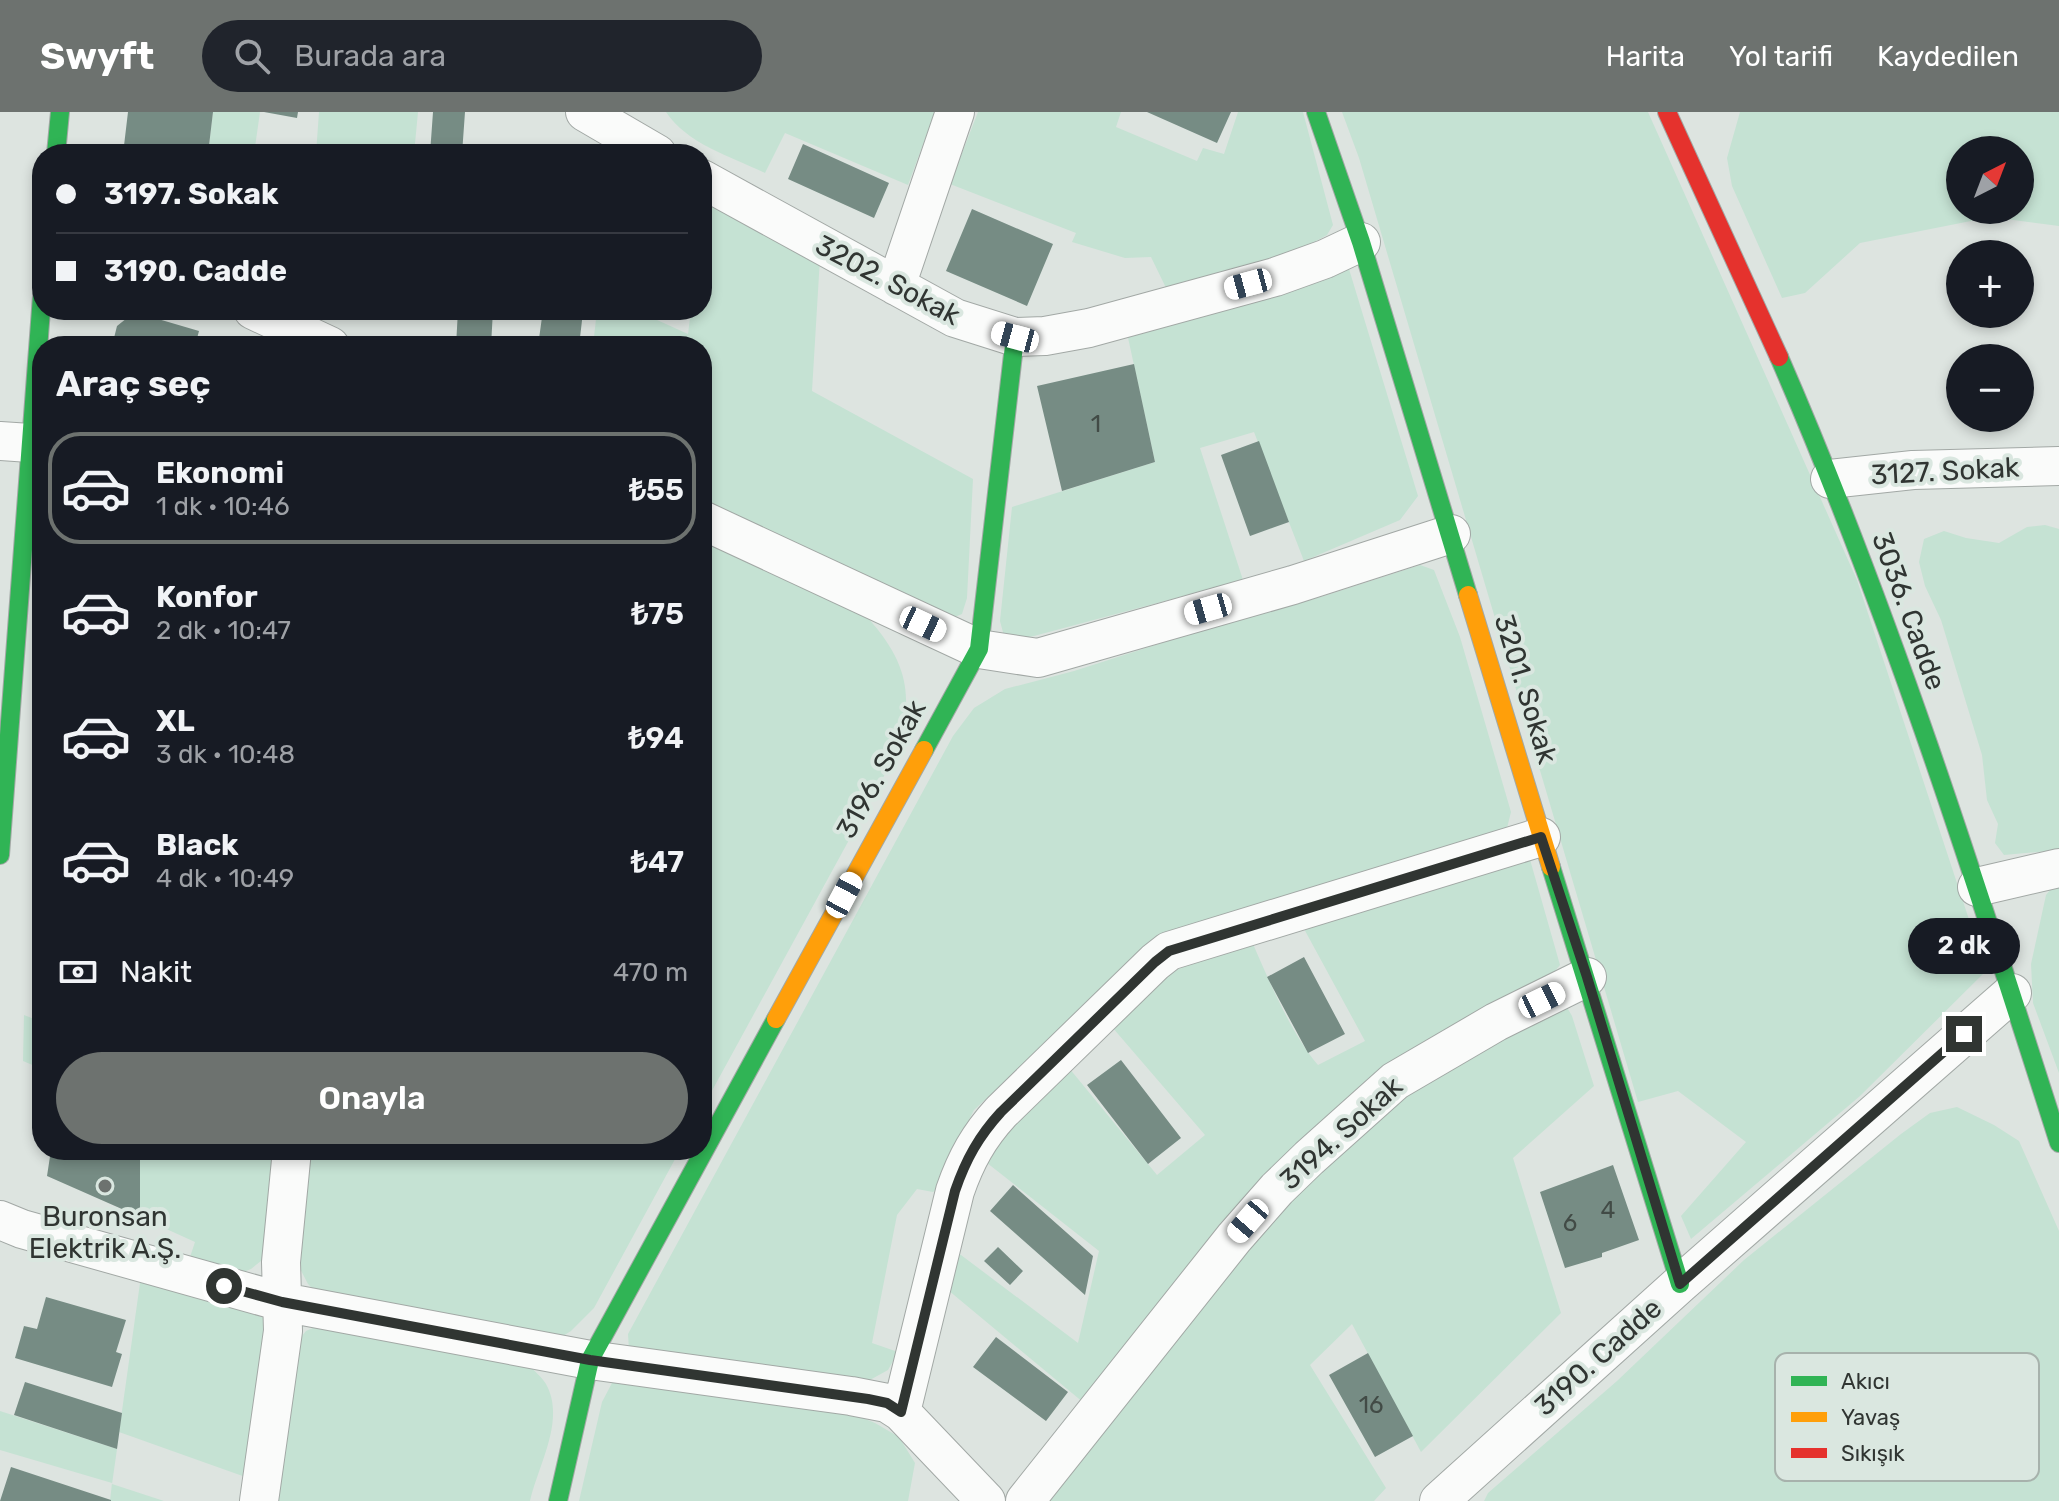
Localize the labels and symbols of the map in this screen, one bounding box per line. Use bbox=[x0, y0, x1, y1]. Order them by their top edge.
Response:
north arrow bbox=[1946, 136, 2034, 224]
street label: 3202. Sokak bbox=[810, 228, 966, 332]
car bbox=[1222, 266, 1274, 302]
car bbox=[989, 319, 1041, 355]
house number: 1 bbox=[1091, 410, 1101, 438]
street label: 3127. Sokak bbox=[1870, 451, 2021, 491]
street label: 3036. Cadde bbox=[1865, 528, 1953, 694]
car bbox=[1182, 591, 1234, 627]
car bbox=[896, 603, 950, 645]
street label: 3201. Sokak bbox=[1488, 610, 1565, 768]
street label: 3196. Sokak bbox=[829, 694, 933, 844]
car bbox=[822, 868, 866, 922]
callout: 2 dk bbox=[1908, 918, 2020, 974]
car bbox=[1515, 979, 1569, 1021]
route end bbox=[1946, 1016, 1982, 1052]
street label: 3194. Sokak bbox=[1273, 1069, 1409, 1196]
marker: Buronsan Elektrik A.Ş. bbox=[96, 1177, 114, 1195]
car bbox=[1223, 1195, 1273, 1247]
house number: 4 bbox=[1601, 1196, 1616, 1224]
place label: Buronsan Elektrik A.Ş. bbox=[29, 1200, 181, 1265]
house number: 6 bbox=[1563, 1209, 1577, 1237]
route start bbox=[206, 1268, 242, 1304]
street label: 3190. Cadde bbox=[1528, 1291, 1668, 1423]
legend bbox=[1775, 1353, 2039, 1481]
text: Akıcı bbox=[1841, 1368, 1890, 1395]
house number: 16 bbox=[1359, 1391, 1383, 1419]
text: Yavaş bbox=[1841, 1404, 1900, 1431]
text: Sıkışık bbox=[1841, 1440, 1905, 1467]

